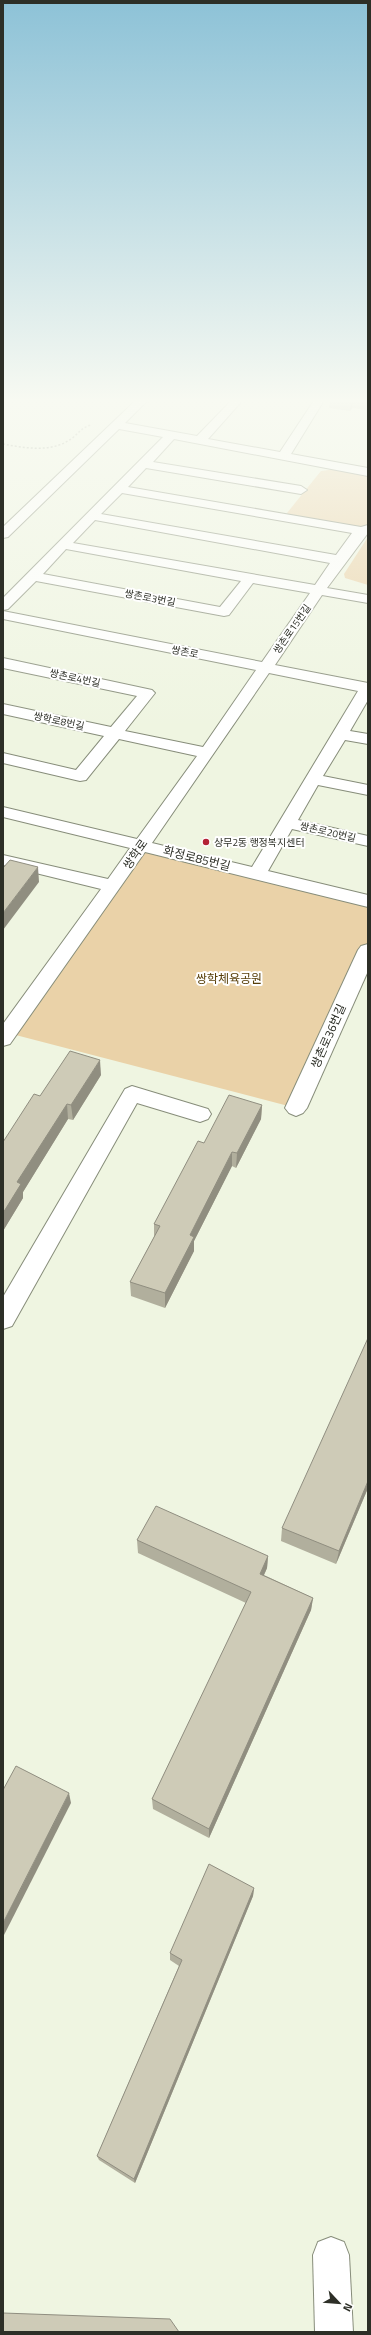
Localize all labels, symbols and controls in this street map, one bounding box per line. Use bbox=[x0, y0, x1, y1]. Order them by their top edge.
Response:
street label: 쌍촌로3번길 bbox=[123, 586, 177, 610]
street label: 쌍촌로15번길 bbox=[269, 601, 315, 657]
street label: 쌍촌로 bbox=[170, 642, 200, 662]
street label: 쌍촌로4번길 bbox=[48, 665, 102, 691]
street label: 쌍학로8번길 bbox=[32, 708, 86, 734]
street label: 쌍촌로20번길 bbox=[298, 818, 358, 846]
street label: 쌍학로 bbox=[118, 835, 152, 873]
place label: 상무2동 행정복지센터 bbox=[214, 835, 305, 850]
marker: 상무2동 행정복지센터 bbox=[201, 837, 211, 847]
street label: 화정로85번길 bbox=[161, 840, 233, 876]
park label: 쌍학체육공원 bbox=[196, 969, 262, 988]
street label: 쌍촌로36번길 bbox=[305, 1001, 351, 1071]
north arrow bbox=[319, 2283, 359, 2323]
text: N bbox=[339, 2300, 357, 2314]

